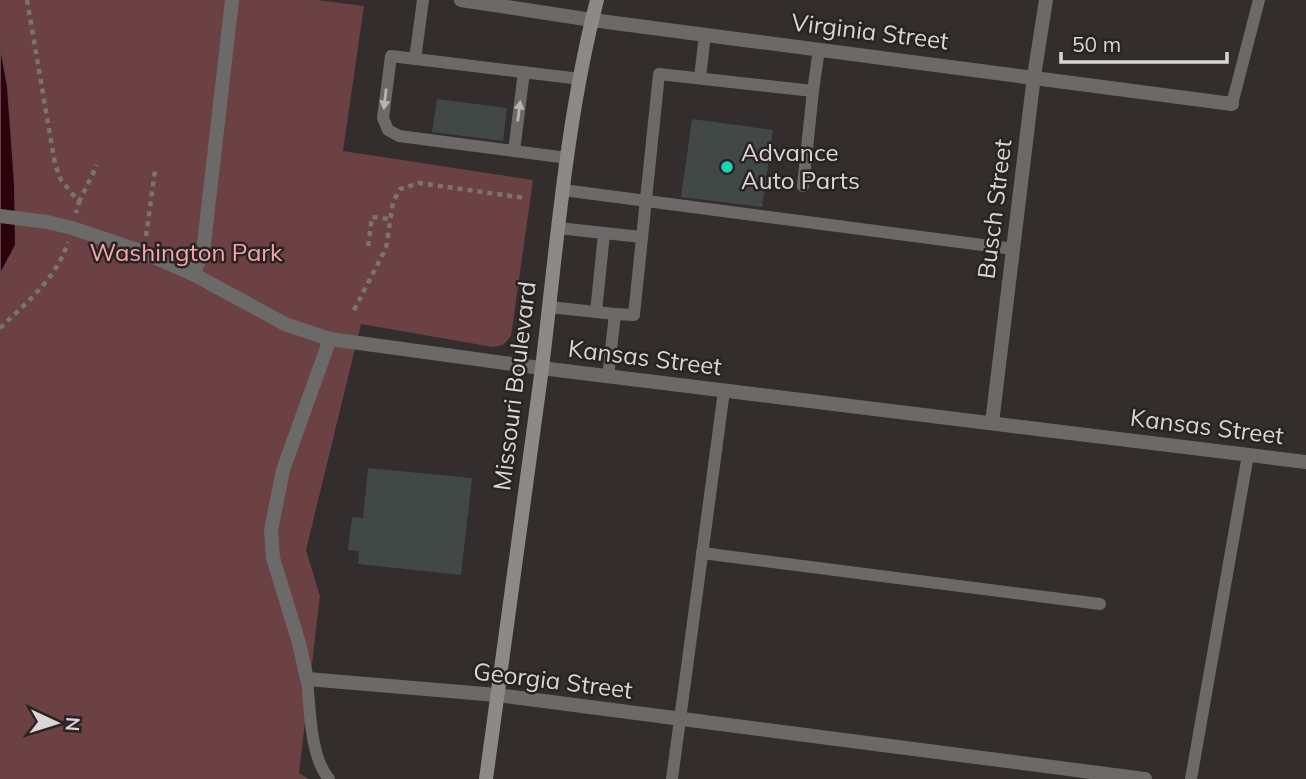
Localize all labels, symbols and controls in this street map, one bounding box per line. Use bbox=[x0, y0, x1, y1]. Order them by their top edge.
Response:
street label: Virginia Street bbox=[790, 6, 950, 56]
scale bar bbox=[1061, 21, 1227, 65]
text: 50 m bbox=[1072, 31, 1121, 57]
one-way arrow bbox=[380, 88, 391, 110]
one-way arrow bbox=[513, 100, 524, 122]
place label: Advance Auto Parts bbox=[741, 137, 860, 195]
street label: Busch Street bbox=[971, 137, 1017, 281]
marker: Advance Auto Parts bbox=[719, 159, 735, 175]
park label: Washington Park bbox=[90, 237, 283, 267]
street label: Missouri Boulevard bbox=[486, 279, 542, 492]
street label: Kansas Street bbox=[567, 333, 724, 381]
street label: Kansas Street bbox=[1129, 402, 1286, 450]
street label: Georgia Street bbox=[472, 655, 634, 705]
north arrow bbox=[21, 688, 91, 758]
text: N bbox=[60, 716, 85, 732]

